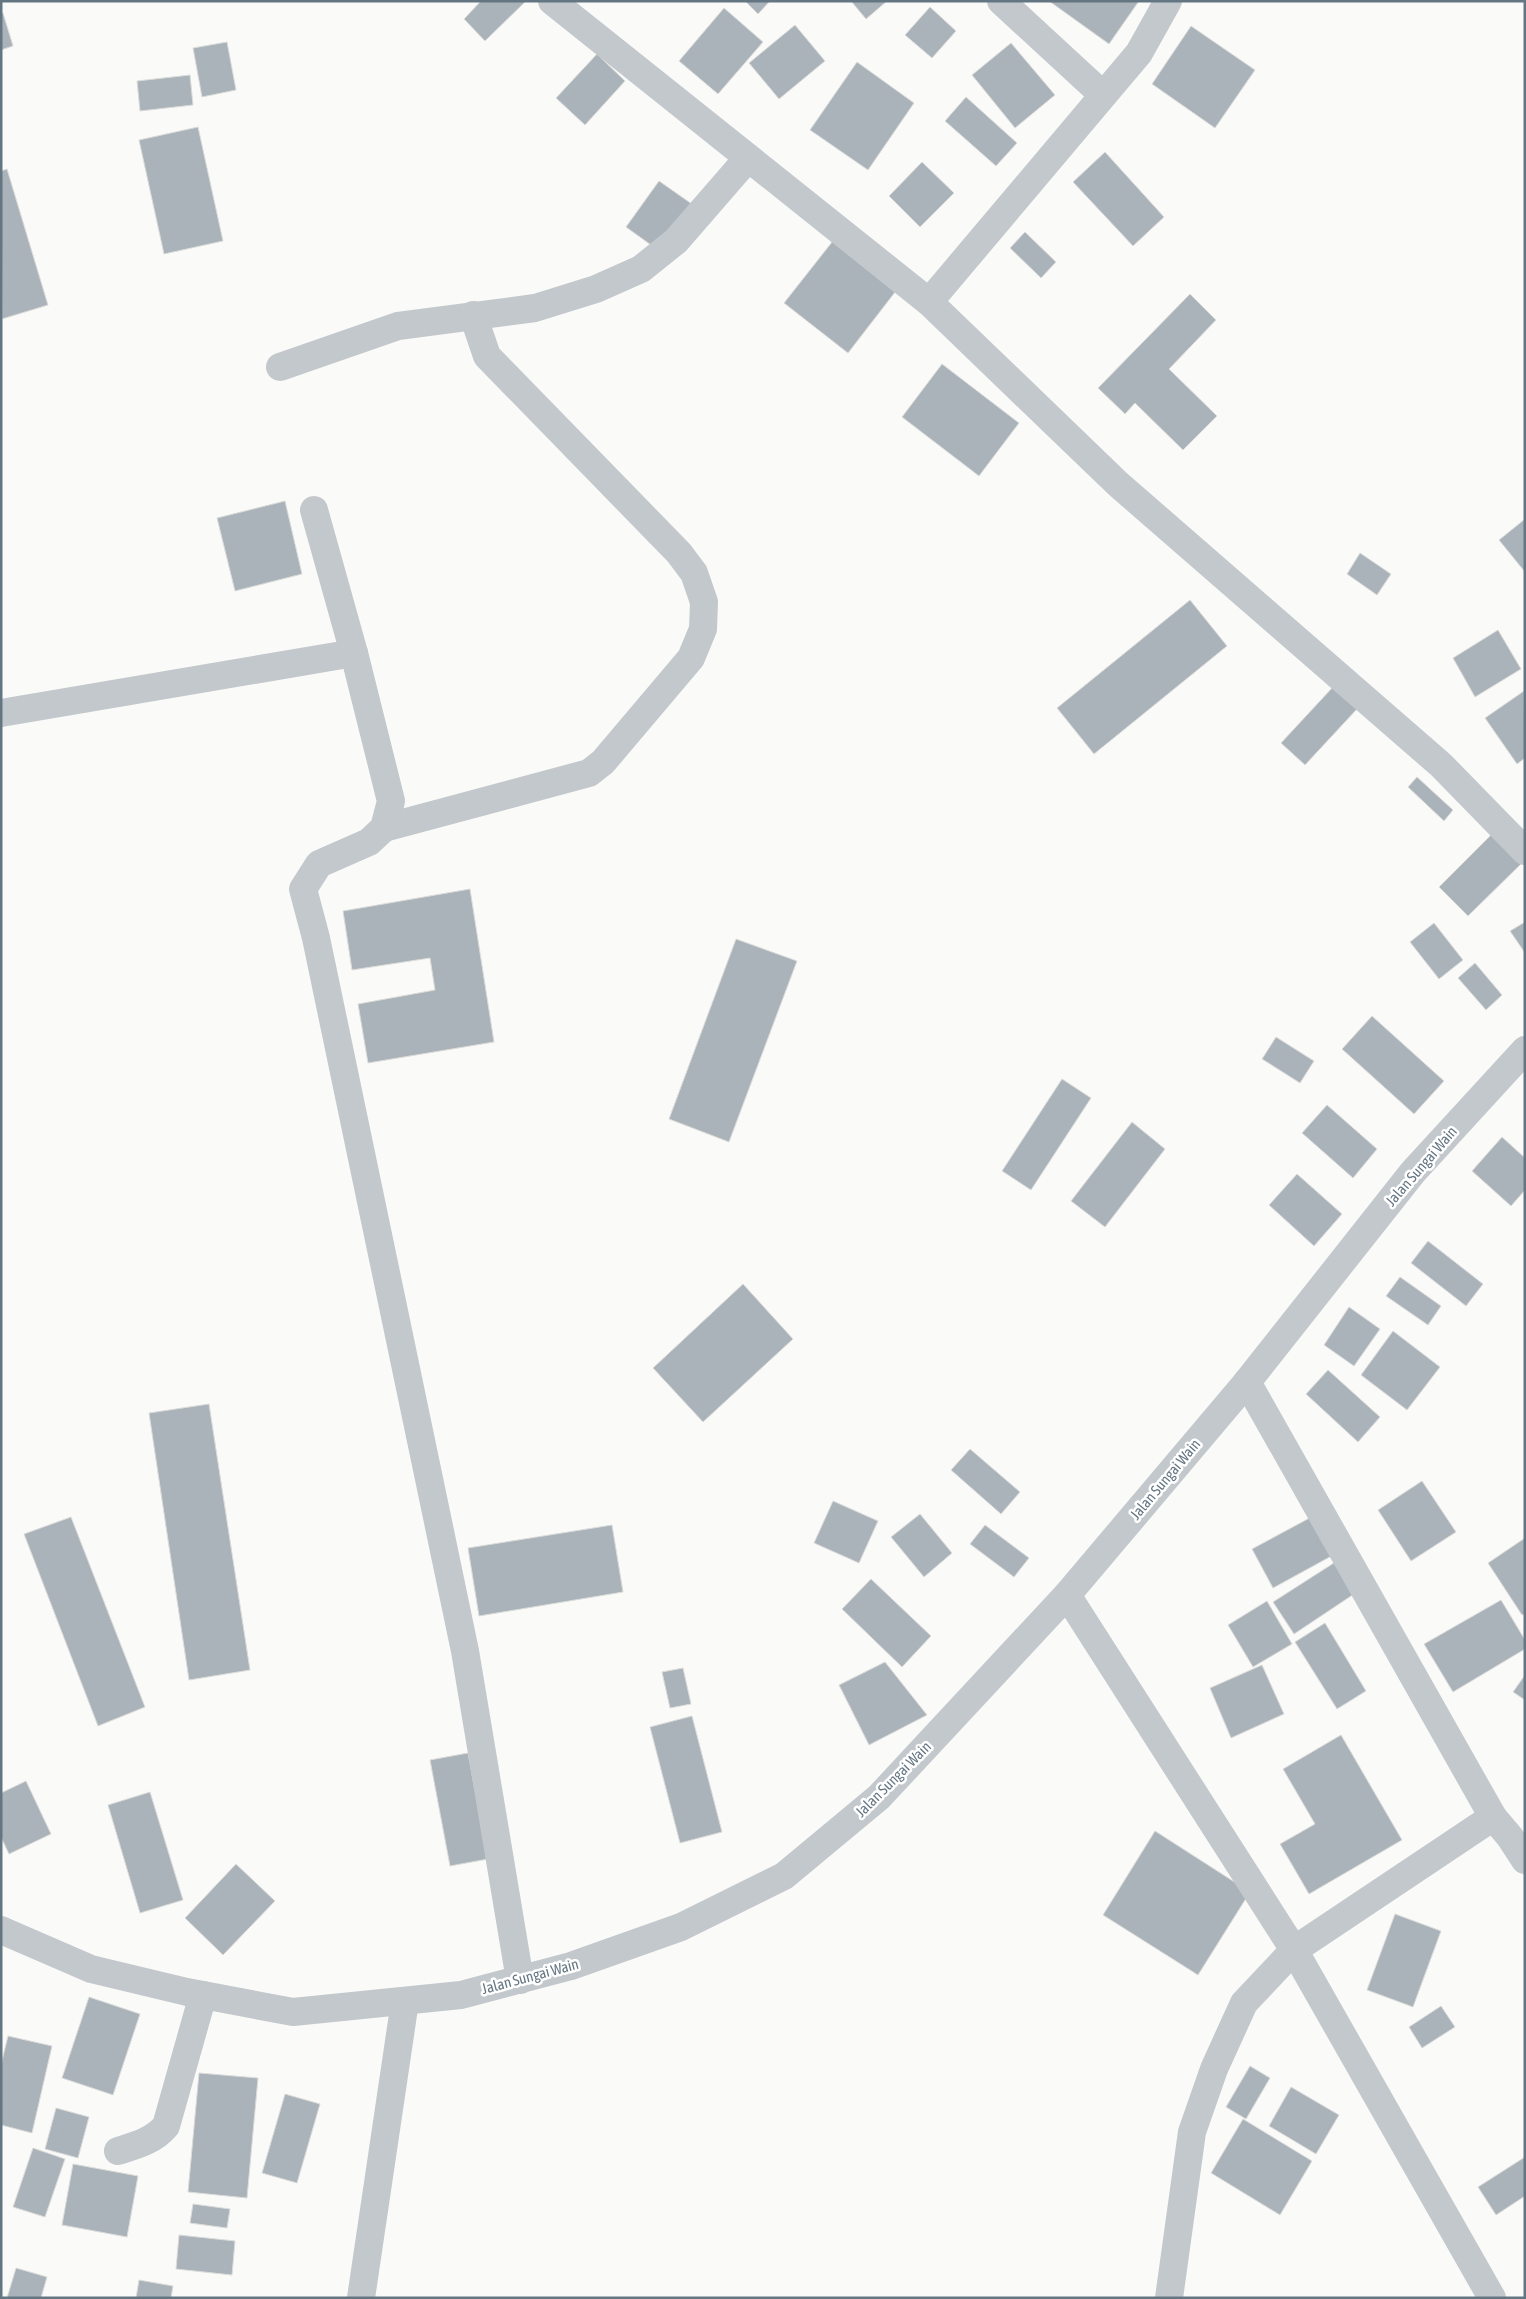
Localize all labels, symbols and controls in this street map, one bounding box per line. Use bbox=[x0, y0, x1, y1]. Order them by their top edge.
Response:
street label: Jalan Sungai Wain bbox=[1382, 1123, 1460, 1209]
street label: Jalan Sungai Wain bbox=[1126, 1435, 1204, 1523]
street label: Jalan Sungai Wain bbox=[852, 1738, 934, 1820]
street label: Jalan Sungai Wain bbox=[480, 1955, 580, 1997]

